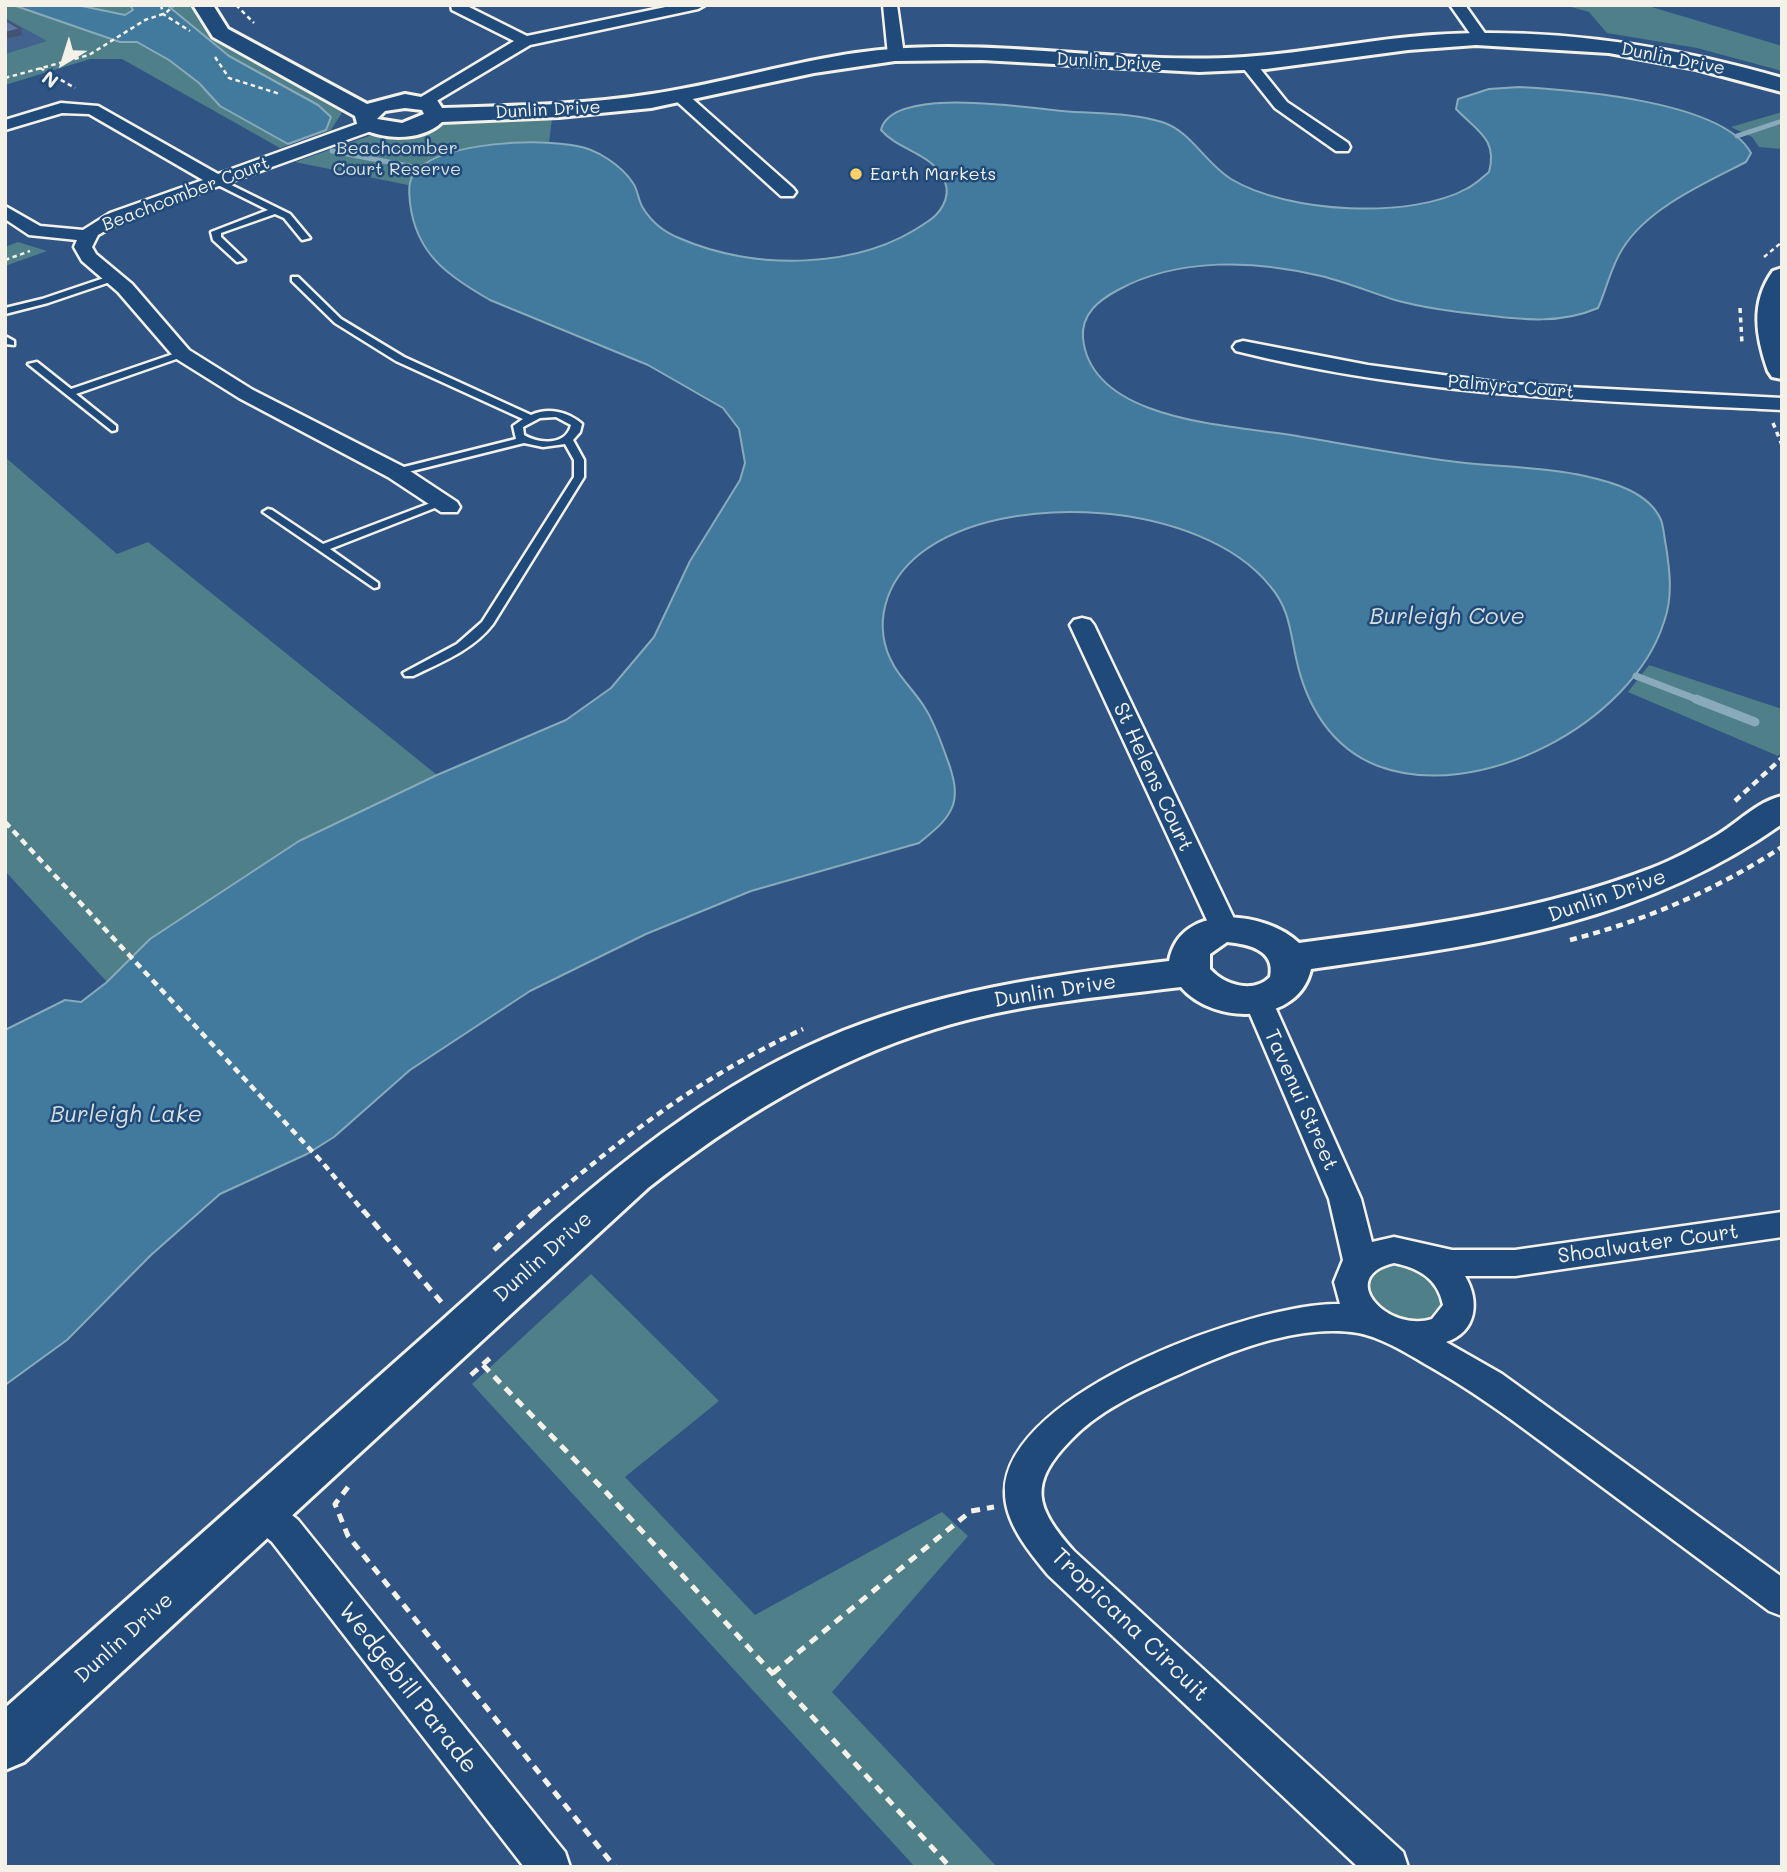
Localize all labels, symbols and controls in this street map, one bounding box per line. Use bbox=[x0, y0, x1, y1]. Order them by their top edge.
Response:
north arrow bbox=[28, 28, 98, 98]
street label: Dunlin Drive bbox=[1619, 38, 1727, 80]
street label: Dunlin Drive bbox=[1056, 48, 1162, 76]
text: N bbox=[36, 66, 63, 94]
street label: Dunlin Drive bbox=[495, 96, 601, 124]
park label: Beachcomber Court Reserve bbox=[333, 137, 461, 180]
street label: Beachcomber Court bbox=[99, 152, 273, 236]
place label: Earth Markets bbox=[870, 163, 996, 185]
marker: Earth Markets bbox=[848, 166, 864, 182]
street label: Palmyra Court bbox=[1447, 371, 1575, 403]
water label: Burleigh Cove bbox=[1369, 603, 1525, 631]
street label: St Helens Court bbox=[1107, 699, 1199, 855]
street label: Dunlin Drive bbox=[1545, 864, 1669, 928]
street label: Dunlin Drive bbox=[992, 969, 1118, 1013]
street label: Tavenui Street bbox=[1259, 1025, 1343, 1175]
water label: Burleigh Lake bbox=[50, 1101, 202, 1129]
street label: Dunlin Drive bbox=[489, 1206, 597, 1308]
street label: Shoalwater Court bbox=[1556, 1219, 1740, 1269]
street label: Tropicana Circuit bbox=[1045, 1542, 1215, 1708]
street label: Dunlin Drive bbox=[70, 1587, 178, 1689]
street label: Wedgebill Parade bbox=[332, 1597, 484, 1779]

